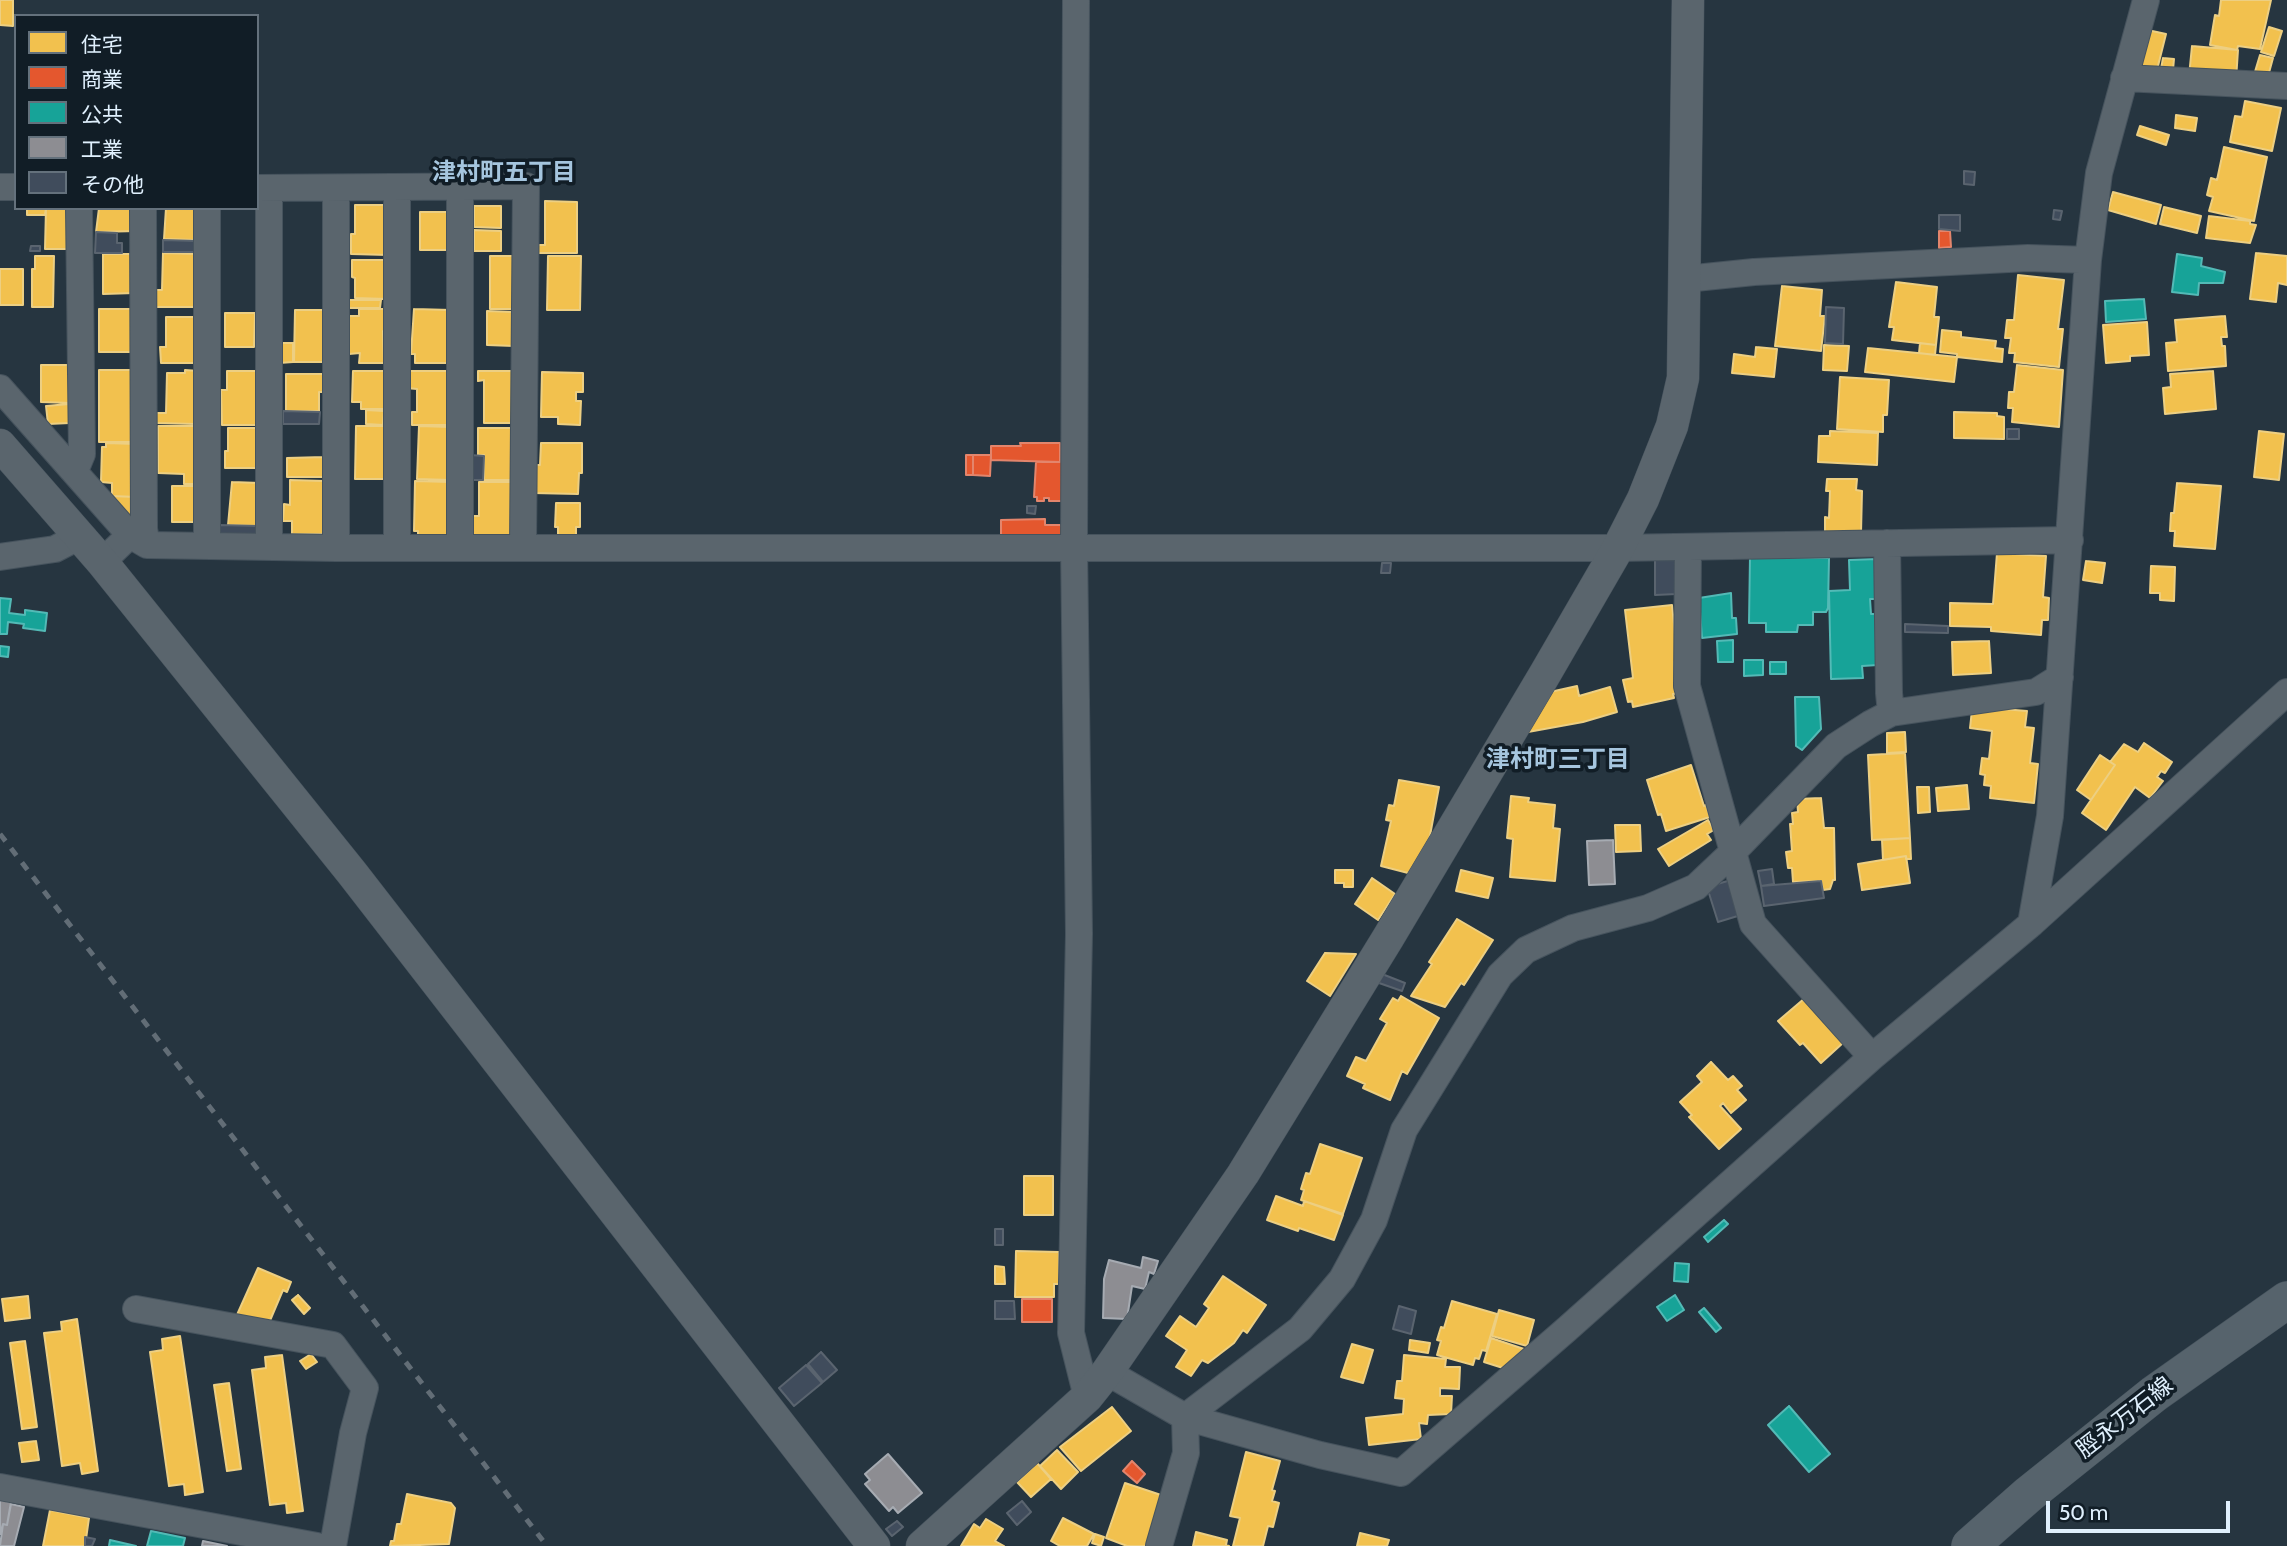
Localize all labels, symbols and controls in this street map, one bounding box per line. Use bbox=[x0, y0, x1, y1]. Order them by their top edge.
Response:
legend bbox=[14, 14, 259, 210]
text: 住宅 bbox=[81, 32, 123, 57]
text: 商業 bbox=[81, 67, 123, 92]
text: 公共 bbox=[81, 102, 123, 127]
text: 工業 bbox=[81, 137, 123, 162]
district label: 津村町五丁目 bbox=[432, 159, 576, 187]
text: その他 bbox=[81, 172, 144, 197]
district label: 津村町三丁目 bbox=[1486, 746, 1630, 774]
street label: 脛永万石線 bbox=[2071, 1372, 2179, 1464]
scale bar bbox=[2049, 1486, 2233, 1530]
text: 50 m bbox=[2059, 1500, 2108, 1525]

